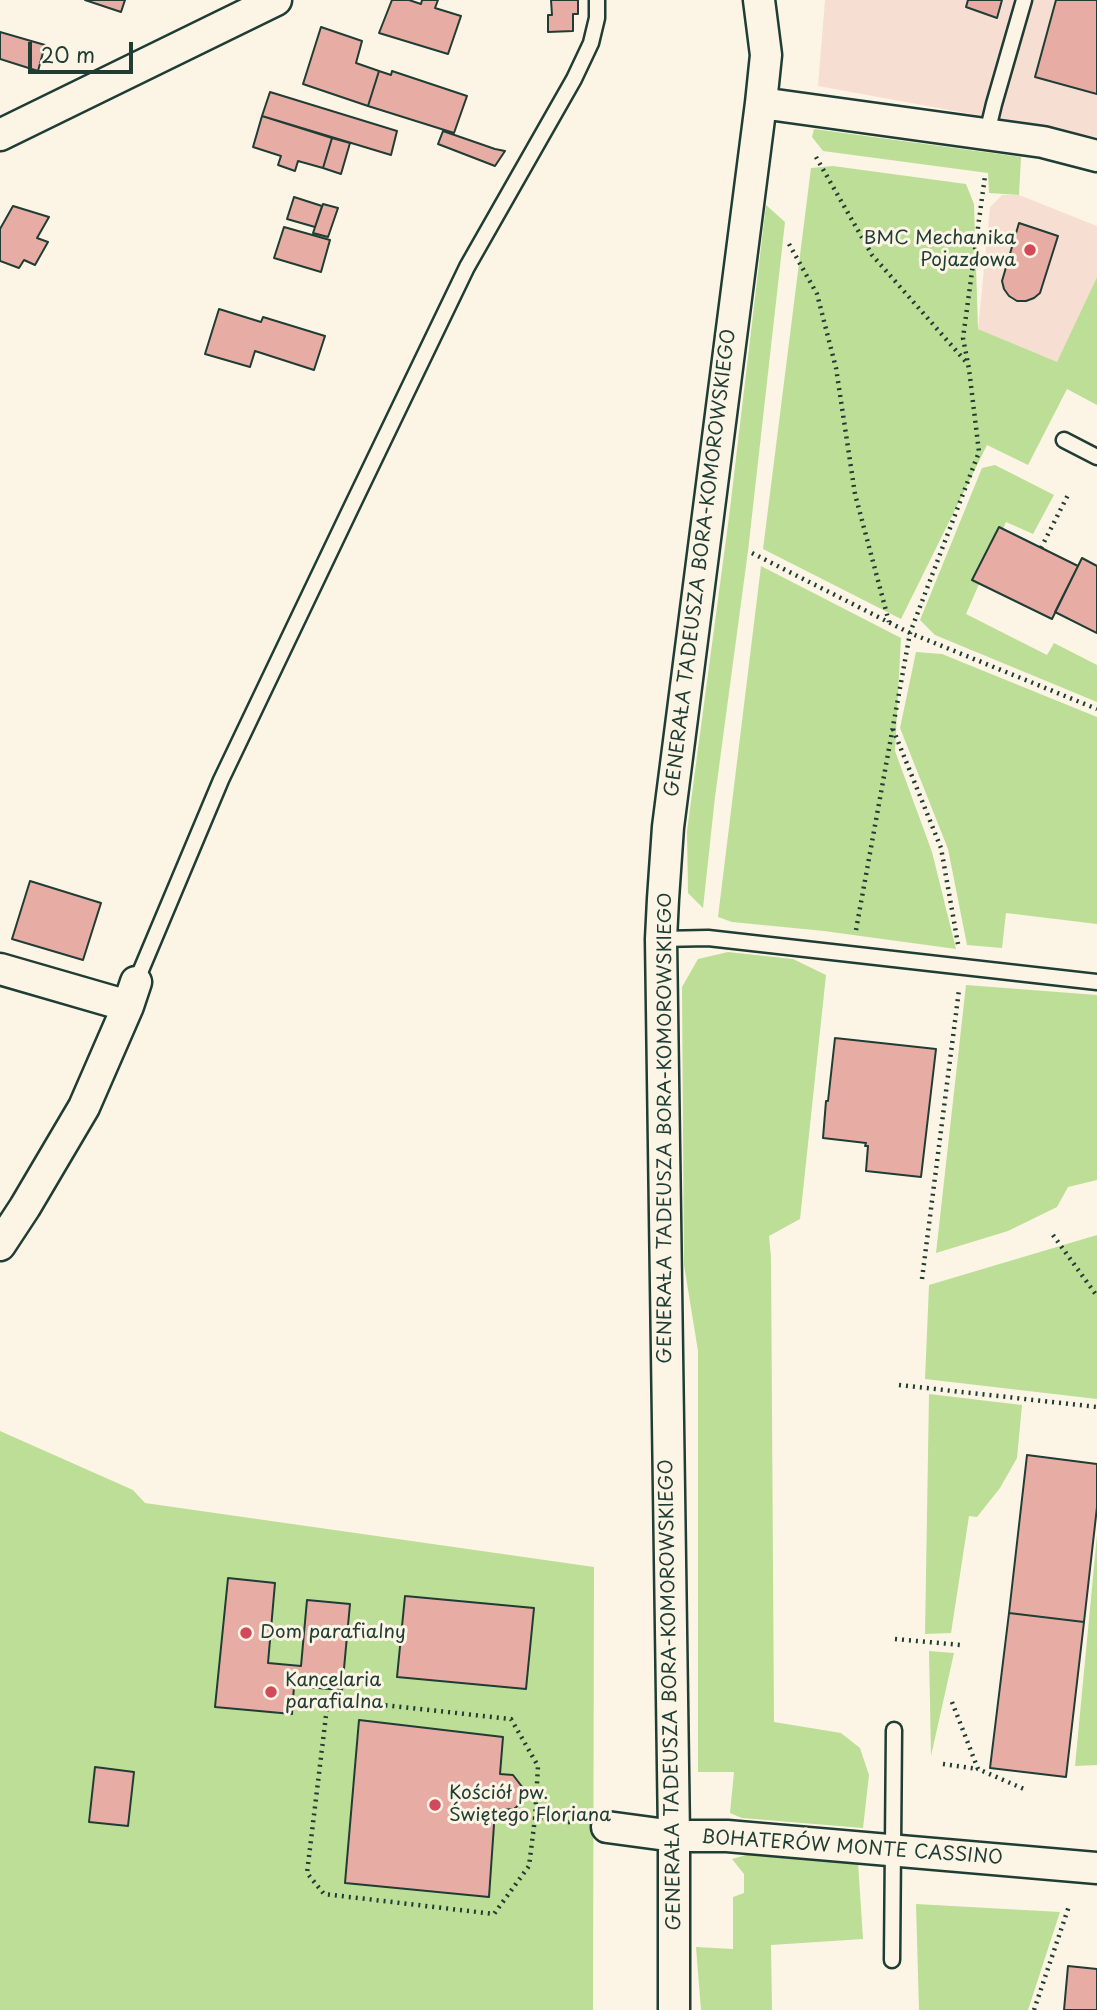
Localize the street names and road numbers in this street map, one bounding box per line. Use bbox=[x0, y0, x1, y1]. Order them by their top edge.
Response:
street label: GENERAŁA TADEUSZA BORA-KOMOROWSKIEGO bbox=[661, 328, 741, 798]
street label: GENERAŁA TADEUSZA BORA-KOMOROWSKIEGO bbox=[655, 892, 677, 1364]
street label: GENERAŁA TADEUSZA BORA-KOMOROWSKIEGO bbox=[655, 1459, 687, 1931]
street label: BOHATERÓW MONTE CASSINO bbox=[700, 1826, 1004, 1870]

